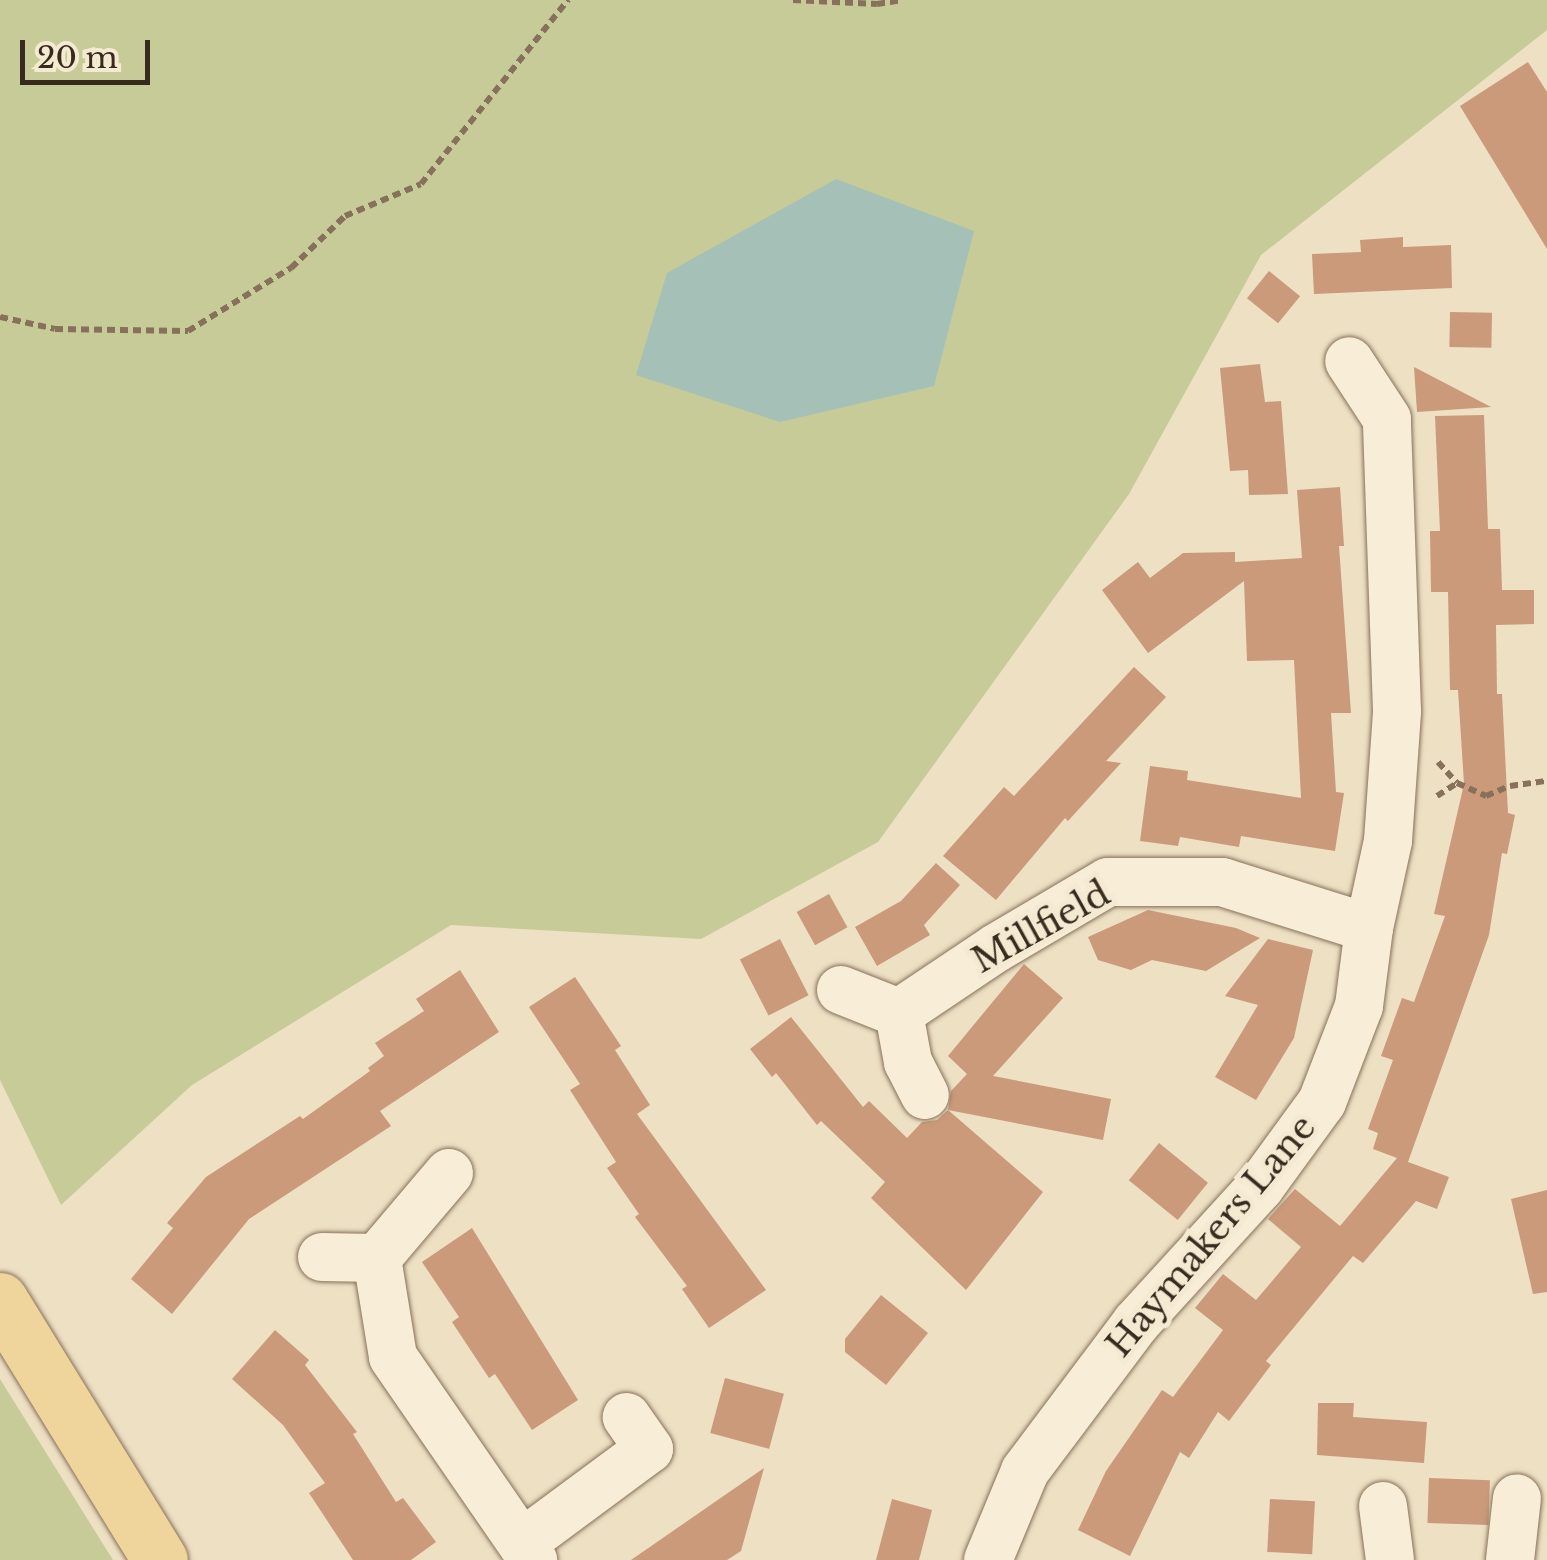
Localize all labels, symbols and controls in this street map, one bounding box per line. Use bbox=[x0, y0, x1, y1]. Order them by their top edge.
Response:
scale bar bbox=[25, 20, 155, 82]
text: 20 m bbox=[37, 39, 118, 76]
street label: Millfield bbox=[965, 872, 1117, 982]
street label: Haymakers Lane bbox=[1098, 1107, 1324, 1365]

